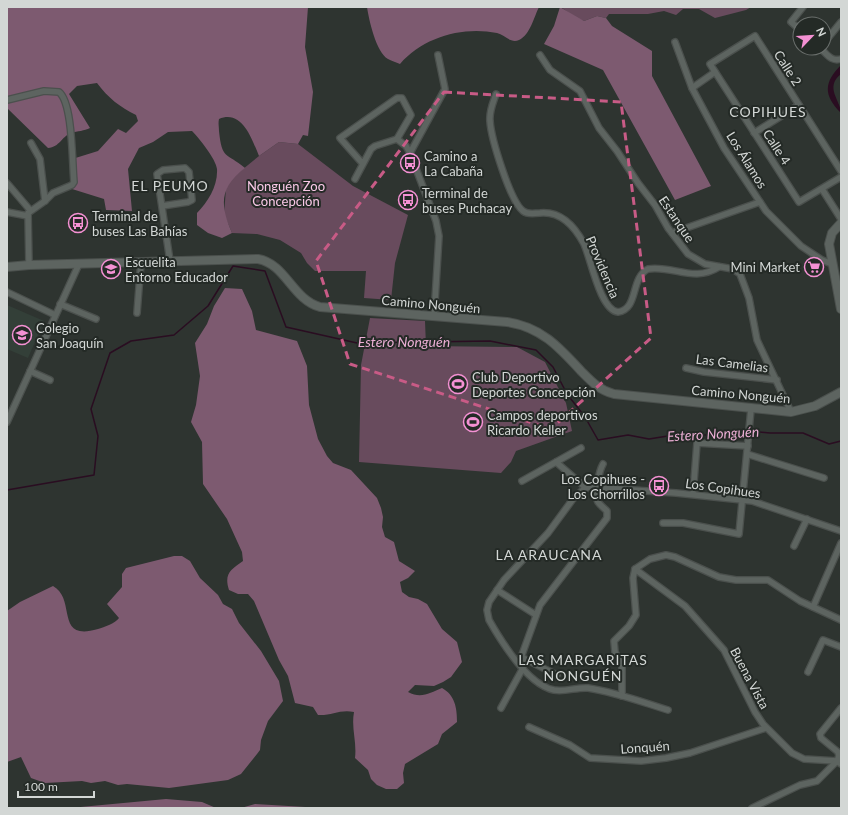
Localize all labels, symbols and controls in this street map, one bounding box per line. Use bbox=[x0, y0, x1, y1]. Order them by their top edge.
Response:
north arrow bbox=[792, 16, 832, 56]
text: N bbox=[814, 25, 829, 38]
street label: Calle 2 bbox=[771, 47, 805, 89]
district label: COPIHUES bbox=[729, 103, 807, 120]
street label: Calle 4 bbox=[760, 126, 795, 168]
street label: Los Álamos bbox=[723, 129, 771, 192]
place label: Camino a La Cabaña bbox=[424, 148, 483, 179]
bus stop icon: Camino a La Cabaña bbox=[399, 152, 421, 174]
district label: EL PEUMO bbox=[131, 177, 209, 194]
park label: Nonguén Zoo Concepción bbox=[247, 178, 325, 209]
place label: Terminal de buses Puchacay bbox=[422, 185, 512, 216]
bus stop icon: Terminal de buses Puchacay bbox=[397, 189, 419, 211]
street label: Estanque bbox=[656, 193, 698, 245]
place label: Terminal de buses Las Bahías bbox=[92, 208, 188, 239]
bus stop icon: Terminal de buses Las Bahías bbox=[67, 212, 89, 234]
street label: Providencia bbox=[583, 233, 623, 301]
place label: Escuelita Entorno Educador bbox=[125, 254, 228, 285]
supermarket icon: Mini Market bbox=[803, 256, 825, 278]
school or university icon: Escuelita Entorno Educador bbox=[100, 258, 122, 280]
place label: Mini Market bbox=[730, 259, 800, 275]
street label: Camino Nonguén bbox=[381, 292, 481, 316]
place label: Colegio San Joaquín bbox=[36, 320, 104, 351]
school or university icon: Colegio San Joaquín bbox=[11, 324, 33, 346]
water label: Estero Nonguén bbox=[358, 333, 450, 350]
street label: Las Camelias bbox=[695, 351, 770, 375]
place label: Club Deportivo Deportes Concepción bbox=[472, 369, 596, 400]
sports icon: Club Deportivo Deportes Concepción bbox=[447, 373, 469, 395]
street label: Camino Nonguén bbox=[691, 382, 791, 406]
place label: Campos deportivos Ricardo Keller bbox=[487, 407, 598, 438]
sports icon: Campos deportivos Ricardo Keller bbox=[462, 411, 484, 433]
water label: Estero Nonguén bbox=[666, 423, 760, 444]
place label: Los Copihues - Los Chorrillos bbox=[561, 471, 645, 502]
bus stop icon: Los Copihues - Los Chorrillos bbox=[648, 475, 670, 497]
street label: Los Copihues bbox=[684, 475, 762, 501]
district label: LA ARAUCANA bbox=[495, 546, 603, 563]
street label: Buena Vista bbox=[727, 644, 773, 712]
district label: LAS MARGARITAS NONGUÉN bbox=[518, 651, 648, 684]
street label: Lonquén bbox=[620, 737, 670, 757]
scale bar bbox=[18, 773, 94, 799]
text: 100 m bbox=[24, 779, 58, 794]

